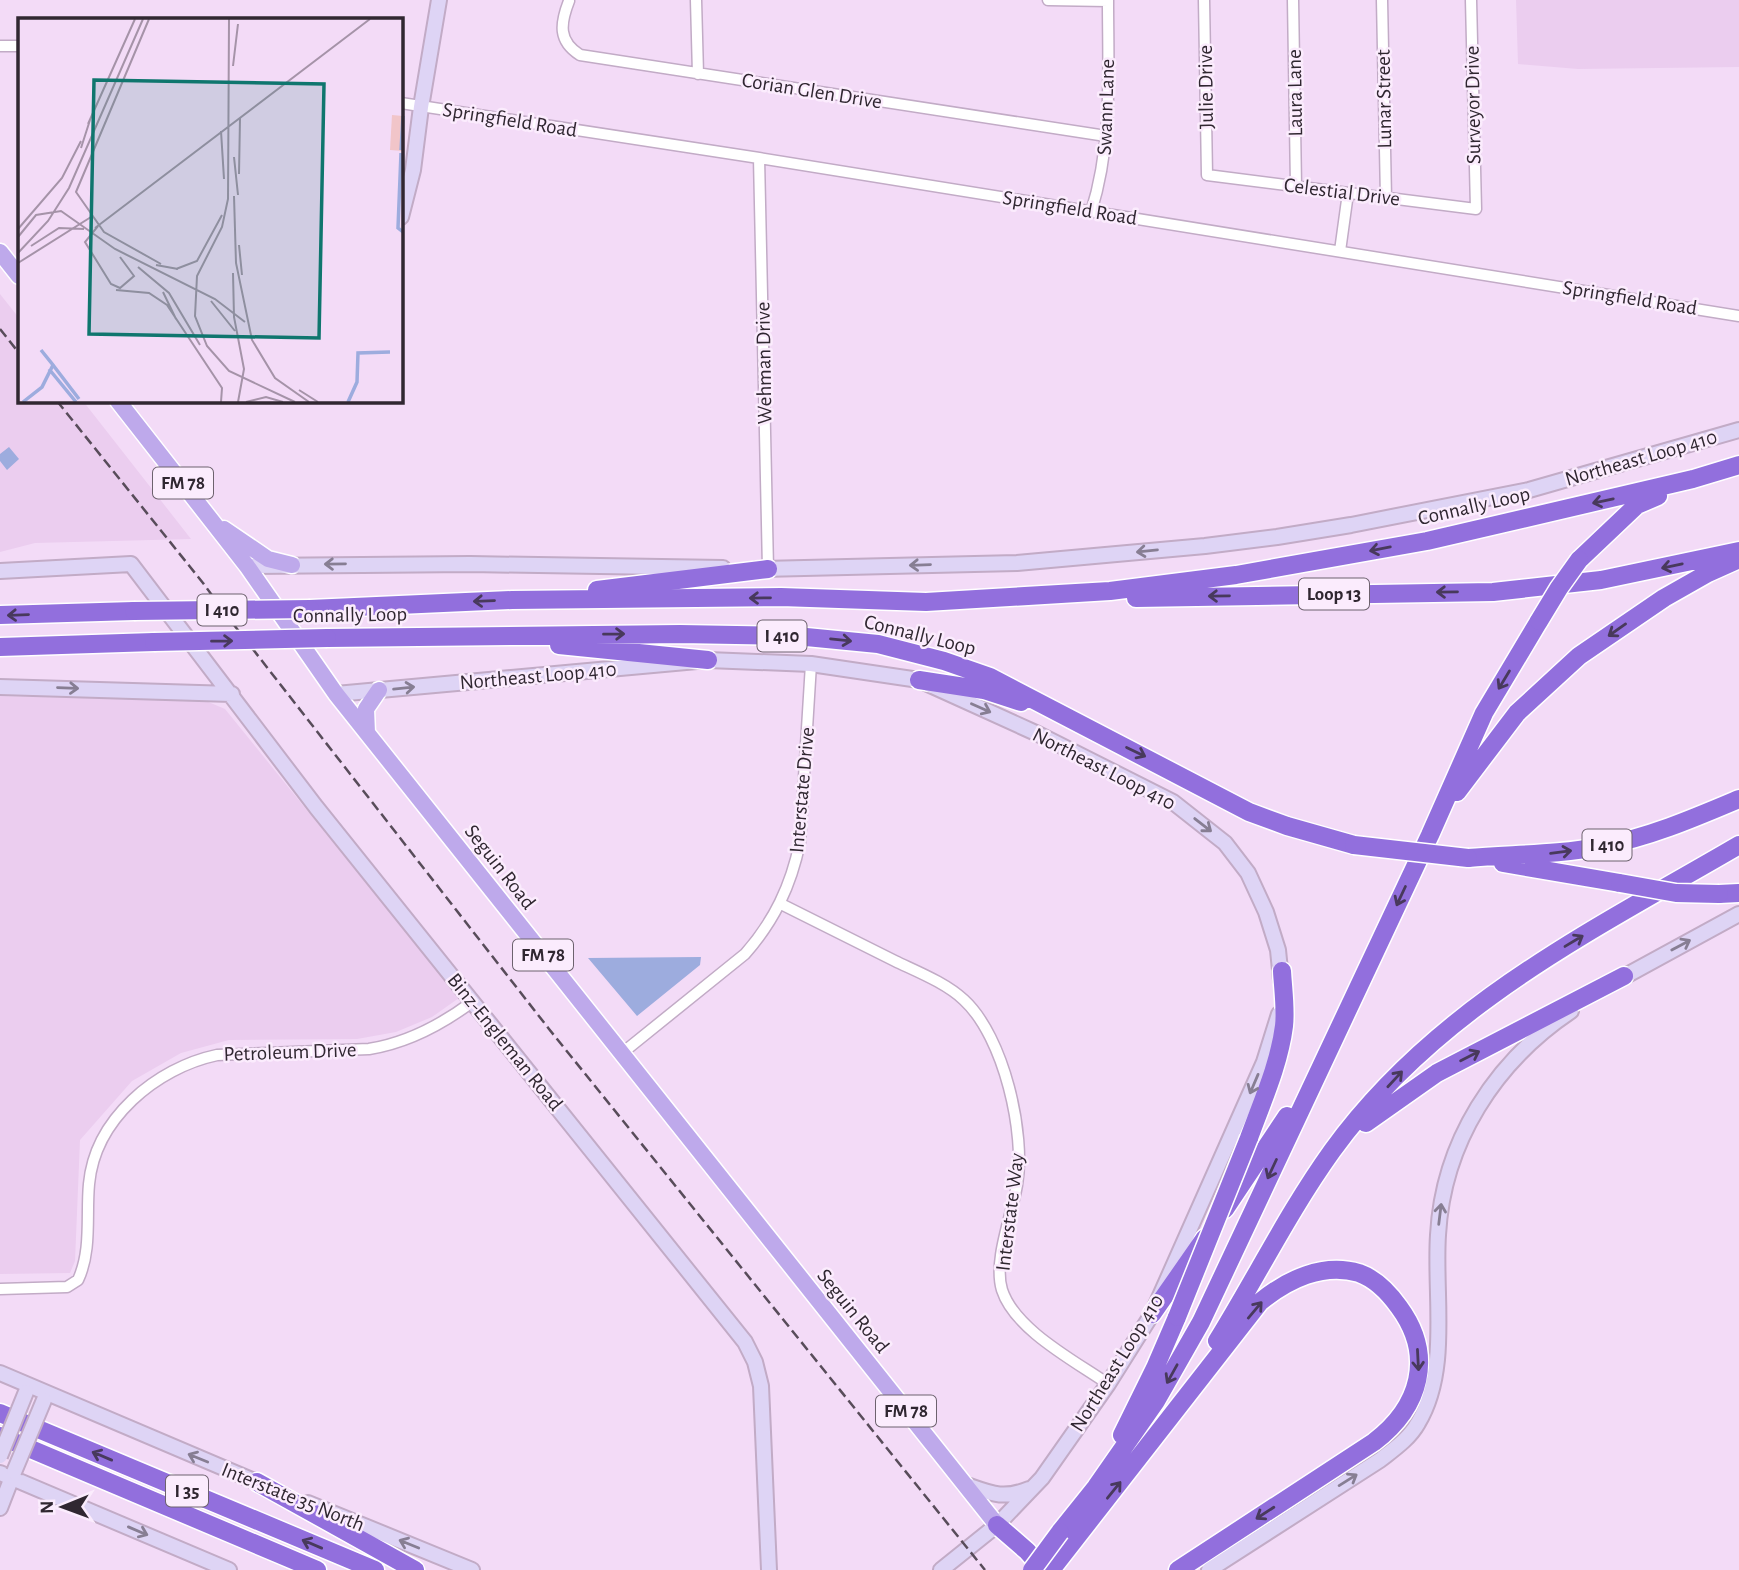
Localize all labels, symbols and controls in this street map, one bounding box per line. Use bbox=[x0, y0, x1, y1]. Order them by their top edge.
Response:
inset map bbox=[18, 18, 402, 402]
street label: Julie Drive bbox=[1195, 45, 1217, 129]
street label: Surveyor Drive bbox=[1461, 46, 1485, 164]
street label: Laura Lane bbox=[1284, 49, 1306, 137]
street label: Lunar Street bbox=[1373, 49, 1395, 149]
street label: Swann Lane bbox=[1094, 58, 1118, 156]
street label: Corian Glen Drive bbox=[740, 70, 884, 112]
street label: Springfield Road bbox=[441, 99, 579, 141]
street label: Celestial Drive bbox=[1283, 174, 1401, 210]
street label: Springfield Road bbox=[1001, 187, 1139, 229]
street label: Springfield Road bbox=[1561, 277, 1699, 319]
street label: Wehman Drive bbox=[752, 302, 776, 424]
street label: Northeast Loop 410 bbox=[1562, 426, 1720, 490]
road number: FM 78 bbox=[153, 468, 213, 498]
street label: Connally Loop bbox=[1416, 483, 1532, 529]
one-way arrow bbox=[1592, 494, 1615, 508]
one-way arrow bbox=[1369, 543, 1392, 557]
one-way arrow bbox=[1137, 545, 1159, 558]
one-way arrow bbox=[323, 558, 346, 571]
one-way arrow bbox=[909, 558, 932, 571]
one-way arrow bbox=[1661, 559, 1684, 573]
road number: Loop 13 bbox=[1299, 579, 1369, 610]
one-way arrow bbox=[1436, 585, 1459, 599]
one-way arrow bbox=[1208, 589, 1231, 603]
one-way arrow bbox=[749, 591, 772, 605]
road number: I 410 bbox=[198, 594, 246, 625]
one-way arrow bbox=[472, 595, 495, 608]
street label: Connally Loop bbox=[293, 604, 407, 626]
one-way arrow bbox=[7, 608, 30, 621]
street label: Connally Loop bbox=[862, 611, 978, 659]
road number: I 410 bbox=[758, 621, 806, 652]
one-way arrow bbox=[1608, 623, 1627, 637]
one-way arrow bbox=[602, 627, 625, 641]
one-way arrow bbox=[210, 634, 233, 647]
one-way arrow bbox=[829, 634, 852, 647]
street label: Northeast Loop 410 bbox=[459, 659, 617, 693]
one-way arrow bbox=[1496, 669, 1510, 689]
one-way arrow bbox=[56, 681, 79, 694]
one-way arrow bbox=[392, 681, 415, 694]
one-way arrow bbox=[970, 702, 991, 715]
street label: Northeast Loop 410 bbox=[1029, 724, 1179, 814]
street label: Interstate Drive bbox=[786, 726, 818, 854]
one-way arrow bbox=[1125, 745, 1146, 759]
one-way arrow bbox=[1193, 818, 1212, 833]
street label: Seguin Road bbox=[461, 821, 539, 913]
road number: I 410 bbox=[1582, 830, 1632, 860]
one-way arrow bbox=[1549, 845, 1572, 858]
one-way arrow bbox=[1394, 885, 1407, 906]
one-way arrow bbox=[1564, 934, 1584, 948]
one-way arrow bbox=[1671, 938, 1691, 952]
road number: FM 78 bbox=[513, 939, 573, 970]
street label: Binz-Engleman Road bbox=[443, 969, 567, 1115]
street label: Petroleum Drive bbox=[223, 1039, 357, 1065]
one-way arrow bbox=[1460, 1048, 1480, 1062]
one-way arrow bbox=[1386, 1071, 1403, 1088]
one-way arrow bbox=[1247, 1072, 1260, 1094]
street label: Interstate Way bbox=[992, 1152, 1028, 1272]
one-way arrow bbox=[1265, 1158, 1278, 1179]
one-way arrow bbox=[1434, 1203, 1447, 1225]
street label: Seguin Road bbox=[813, 1265, 893, 1357]
street label: Northeast Loop 410 bbox=[1066, 1291, 1168, 1435]
one-way arrow bbox=[1247, 1301, 1263, 1319]
one-way arrow bbox=[1411, 1348, 1424, 1371]
one-way arrow bbox=[1165, 1363, 1179, 1383]
road number: FM 78 bbox=[876, 1396, 936, 1427]
one-way arrow bbox=[92, 1448, 114, 1461]
one-way arrow bbox=[188, 1451, 209, 1464]
street label: Interstate 35 North bbox=[219, 1459, 367, 1535]
north arrow bbox=[28, 1472, 98, 1542]
one-way arrow bbox=[1338, 1473, 1358, 1487]
road number: I 35 bbox=[166, 1476, 208, 1506]
one-way arrow bbox=[1106, 1481, 1122, 1499]
text: N bbox=[38, 1500, 57, 1514]
one-way arrow bbox=[1256, 1506, 1276, 1520]
one-way arrow bbox=[126, 1526, 148, 1539]
one-way arrow bbox=[302, 1536, 323, 1549]
one-way arrow bbox=[398, 1537, 420, 1550]

